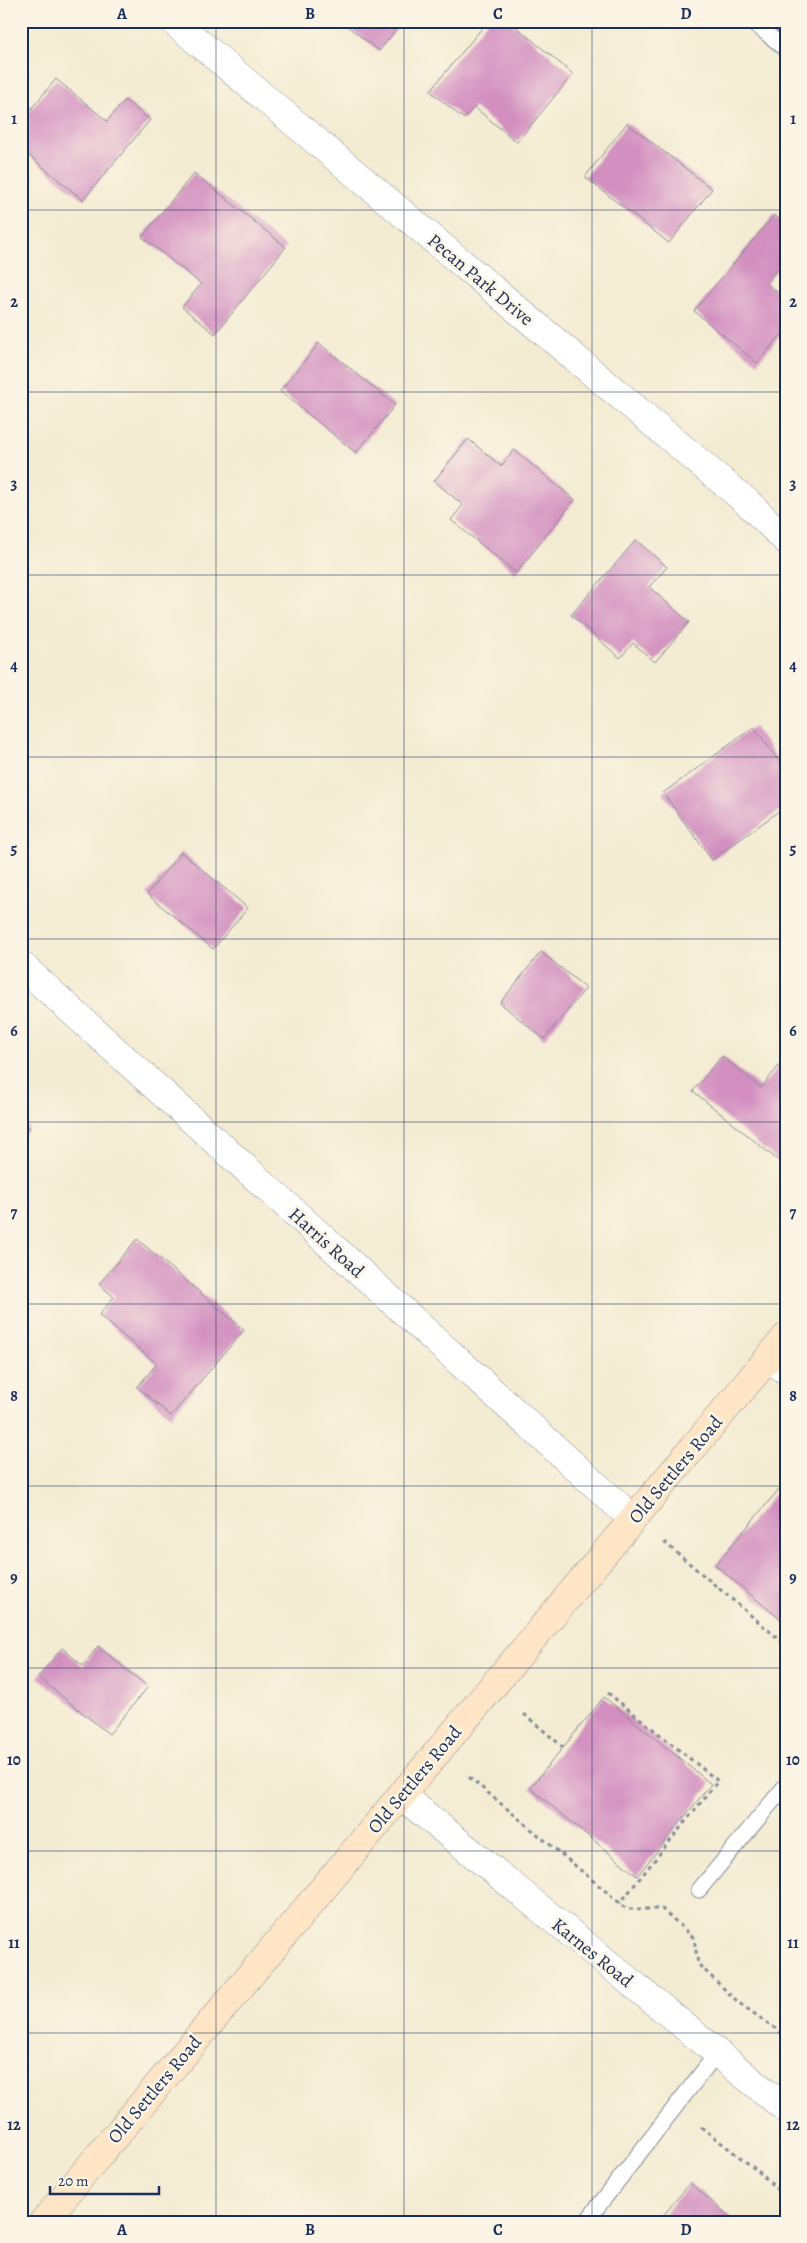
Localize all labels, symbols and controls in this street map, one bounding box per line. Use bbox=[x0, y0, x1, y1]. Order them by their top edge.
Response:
text: A bbox=[116, 3, 128, 25]
text: B bbox=[305, 3, 315, 25]
text: C bbox=[493, 3, 503, 25]
text: D bbox=[680, 3, 692, 25]
text: 1 bbox=[11, 108, 17, 130]
text: 1 bbox=[790, 108, 796, 130]
street label: Pecan Park Drive bbox=[422, 228, 539, 332]
text: 2 bbox=[10, 291, 18, 313]
text: 2 bbox=[789, 291, 797, 313]
text: 3 bbox=[11, 473, 18, 495]
text: 3 bbox=[790, 473, 797, 495]
text: 4 bbox=[10, 655, 18, 677]
text: 4 bbox=[789, 655, 797, 677]
text: 5 bbox=[11, 838, 18, 860]
text: 5 bbox=[790, 838, 797, 860]
text: 6 bbox=[10, 1020, 18, 1042]
text: 6 bbox=[789, 1020, 797, 1042]
text: 7 bbox=[11, 1202, 18, 1224]
street label: Harris Road bbox=[283, 1202, 370, 1284]
text: 7 bbox=[790, 1202, 797, 1224]
text: 8 bbox=[10, 1385, 18, 1407]
text: 8 bbox=[789, 1385, 797, 1407]
street label: Old Settlers Road bbox=[623, 1409, 729, 1529]
text: 9 bbox=[10, 1567, 18, 1589]
text: 9 bbox=[789, 1567, 797, 1589]
street label: Old Settlers Road bbox=[362, 1719, 468, 1839]
text: 10 bbox=[7, 1749, 21, 1771]
text: 10 bbox=[786, 1749, 800, 1771]
street label: Karnes Road bbox=[546, 1912, 639, 1994]
text: 11 bbox=[8, 1932, 20, 1954]
text: 11 bbox=[787, 1932, 799, 1954]
street label: Old Settlers Road bbox=[102, 2029, 208, 2149]
text: 12 bbox=[7, 2114, 21, 2136]
text: 12 bbox=[786, 2114, 800, 2136]
scale bar bbox=[50, 2163, 159, 2195]
text: 20 m bbox=[58, 2171, 89, 2191]
text: A bbox=[116, 2219, 128, 2241]
text: B bbox=[305, 2219, 315, 2241]
text: C bbox=[493, 2219, 503, 2241]
text: D bbox=[680, 2219, 692, 2241]

